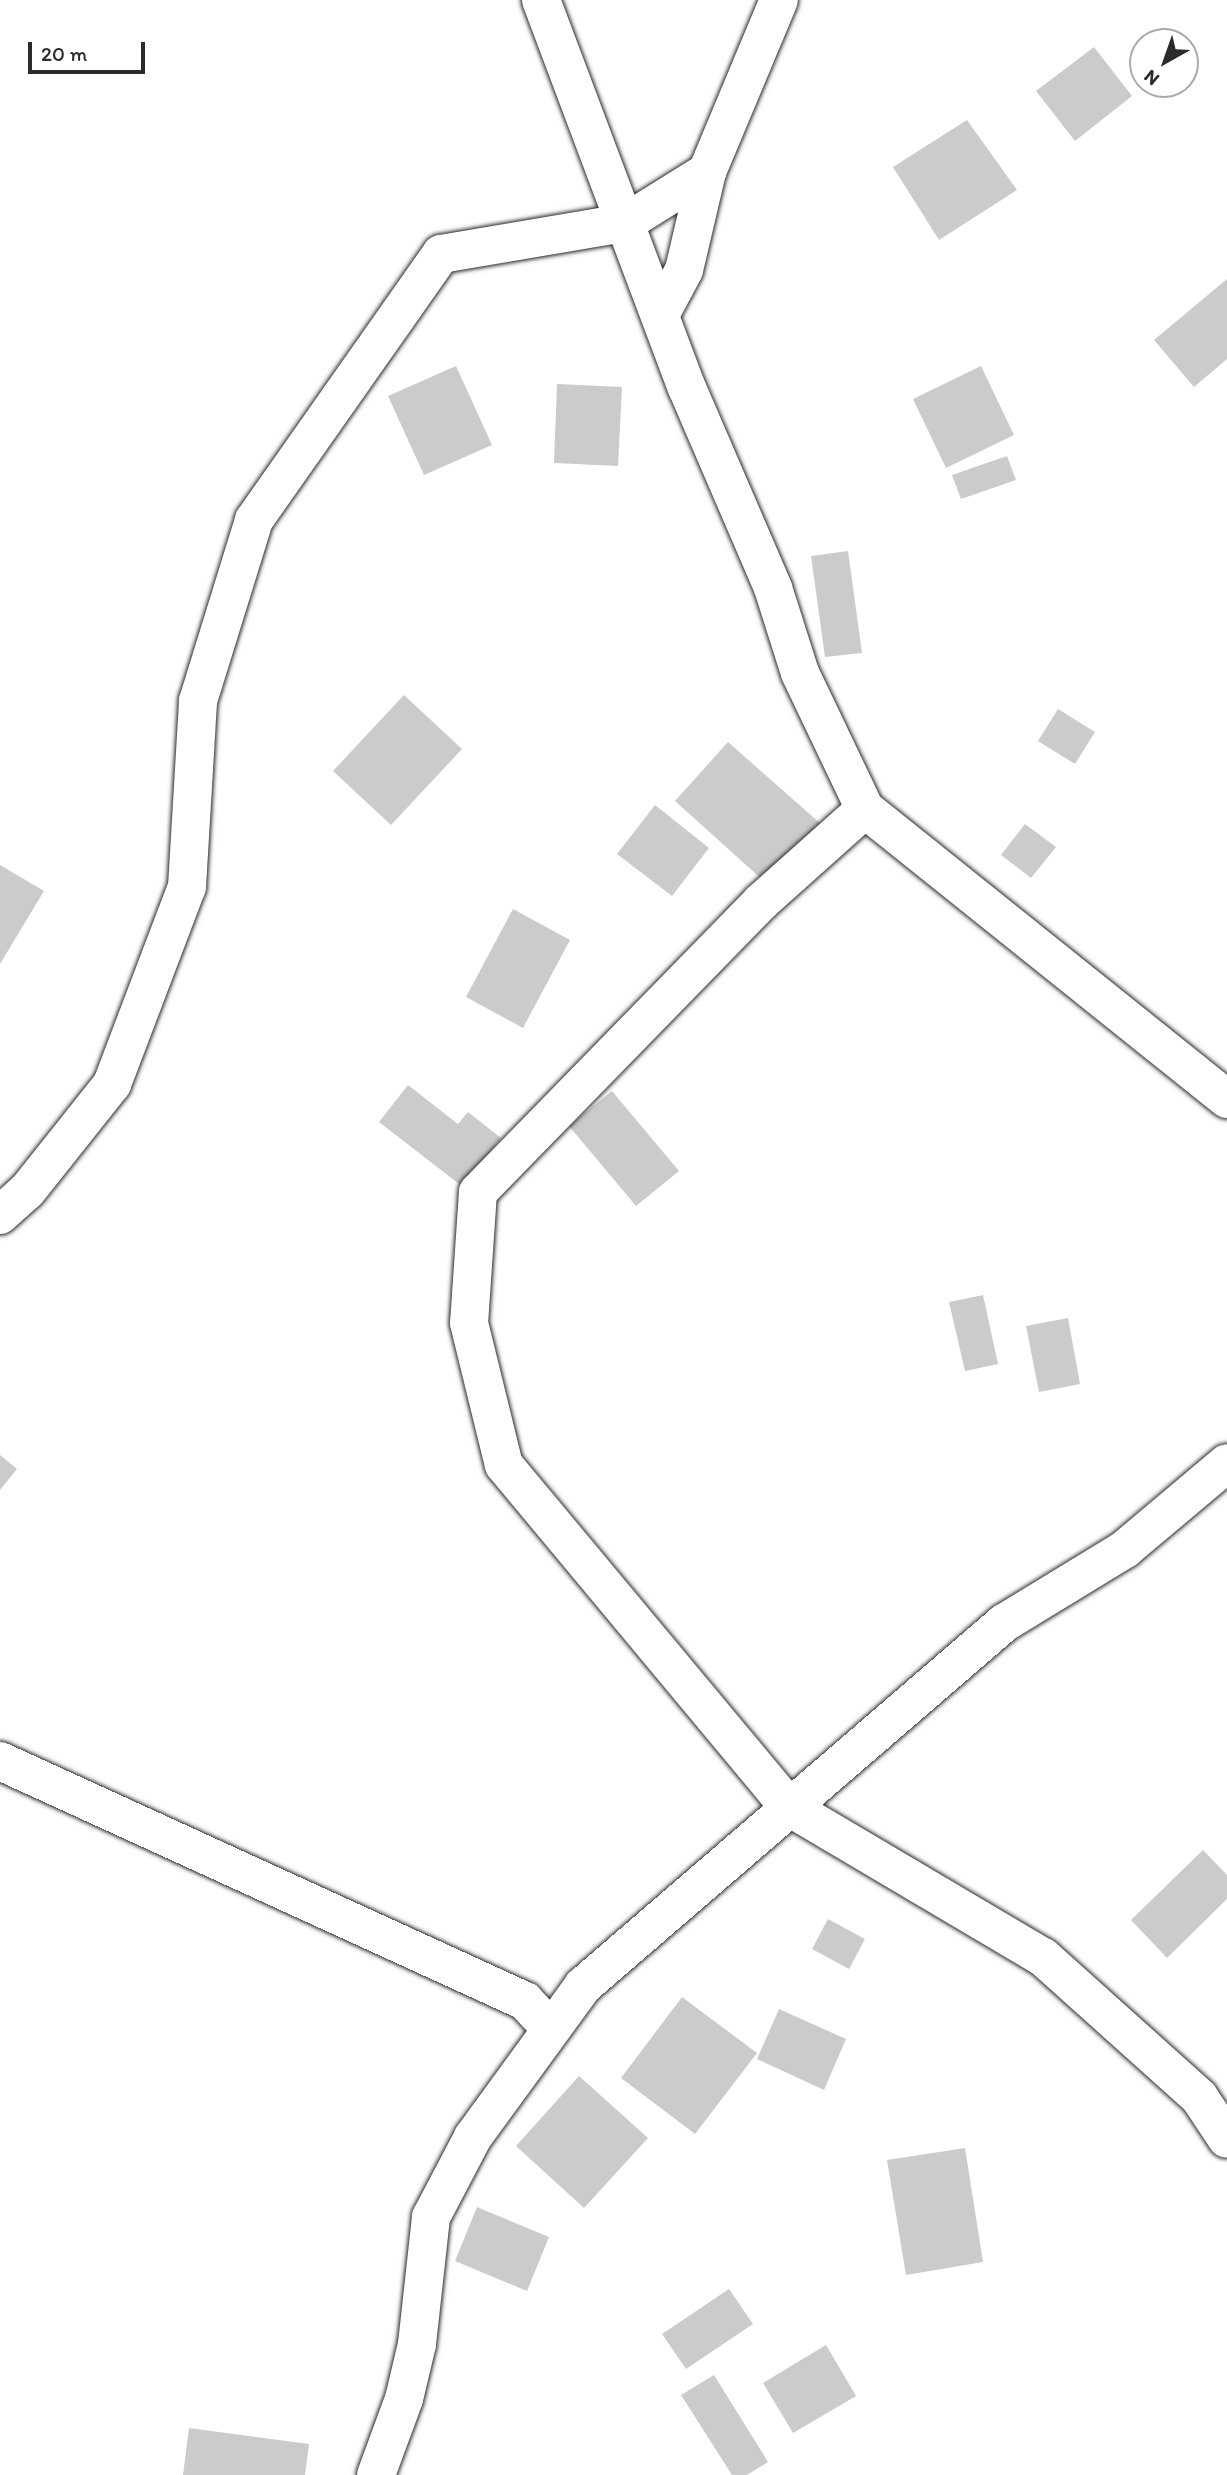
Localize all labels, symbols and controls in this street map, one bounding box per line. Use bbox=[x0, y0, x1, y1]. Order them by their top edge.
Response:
scale bar bbox=[32, 28, 149, 72]
north arrow bbox=[1129, 28, 1199, 98]
text: 20 m bbox=[41, 41, 87, 66]
text: N bbox=[1139, 65, 1164, 91]

